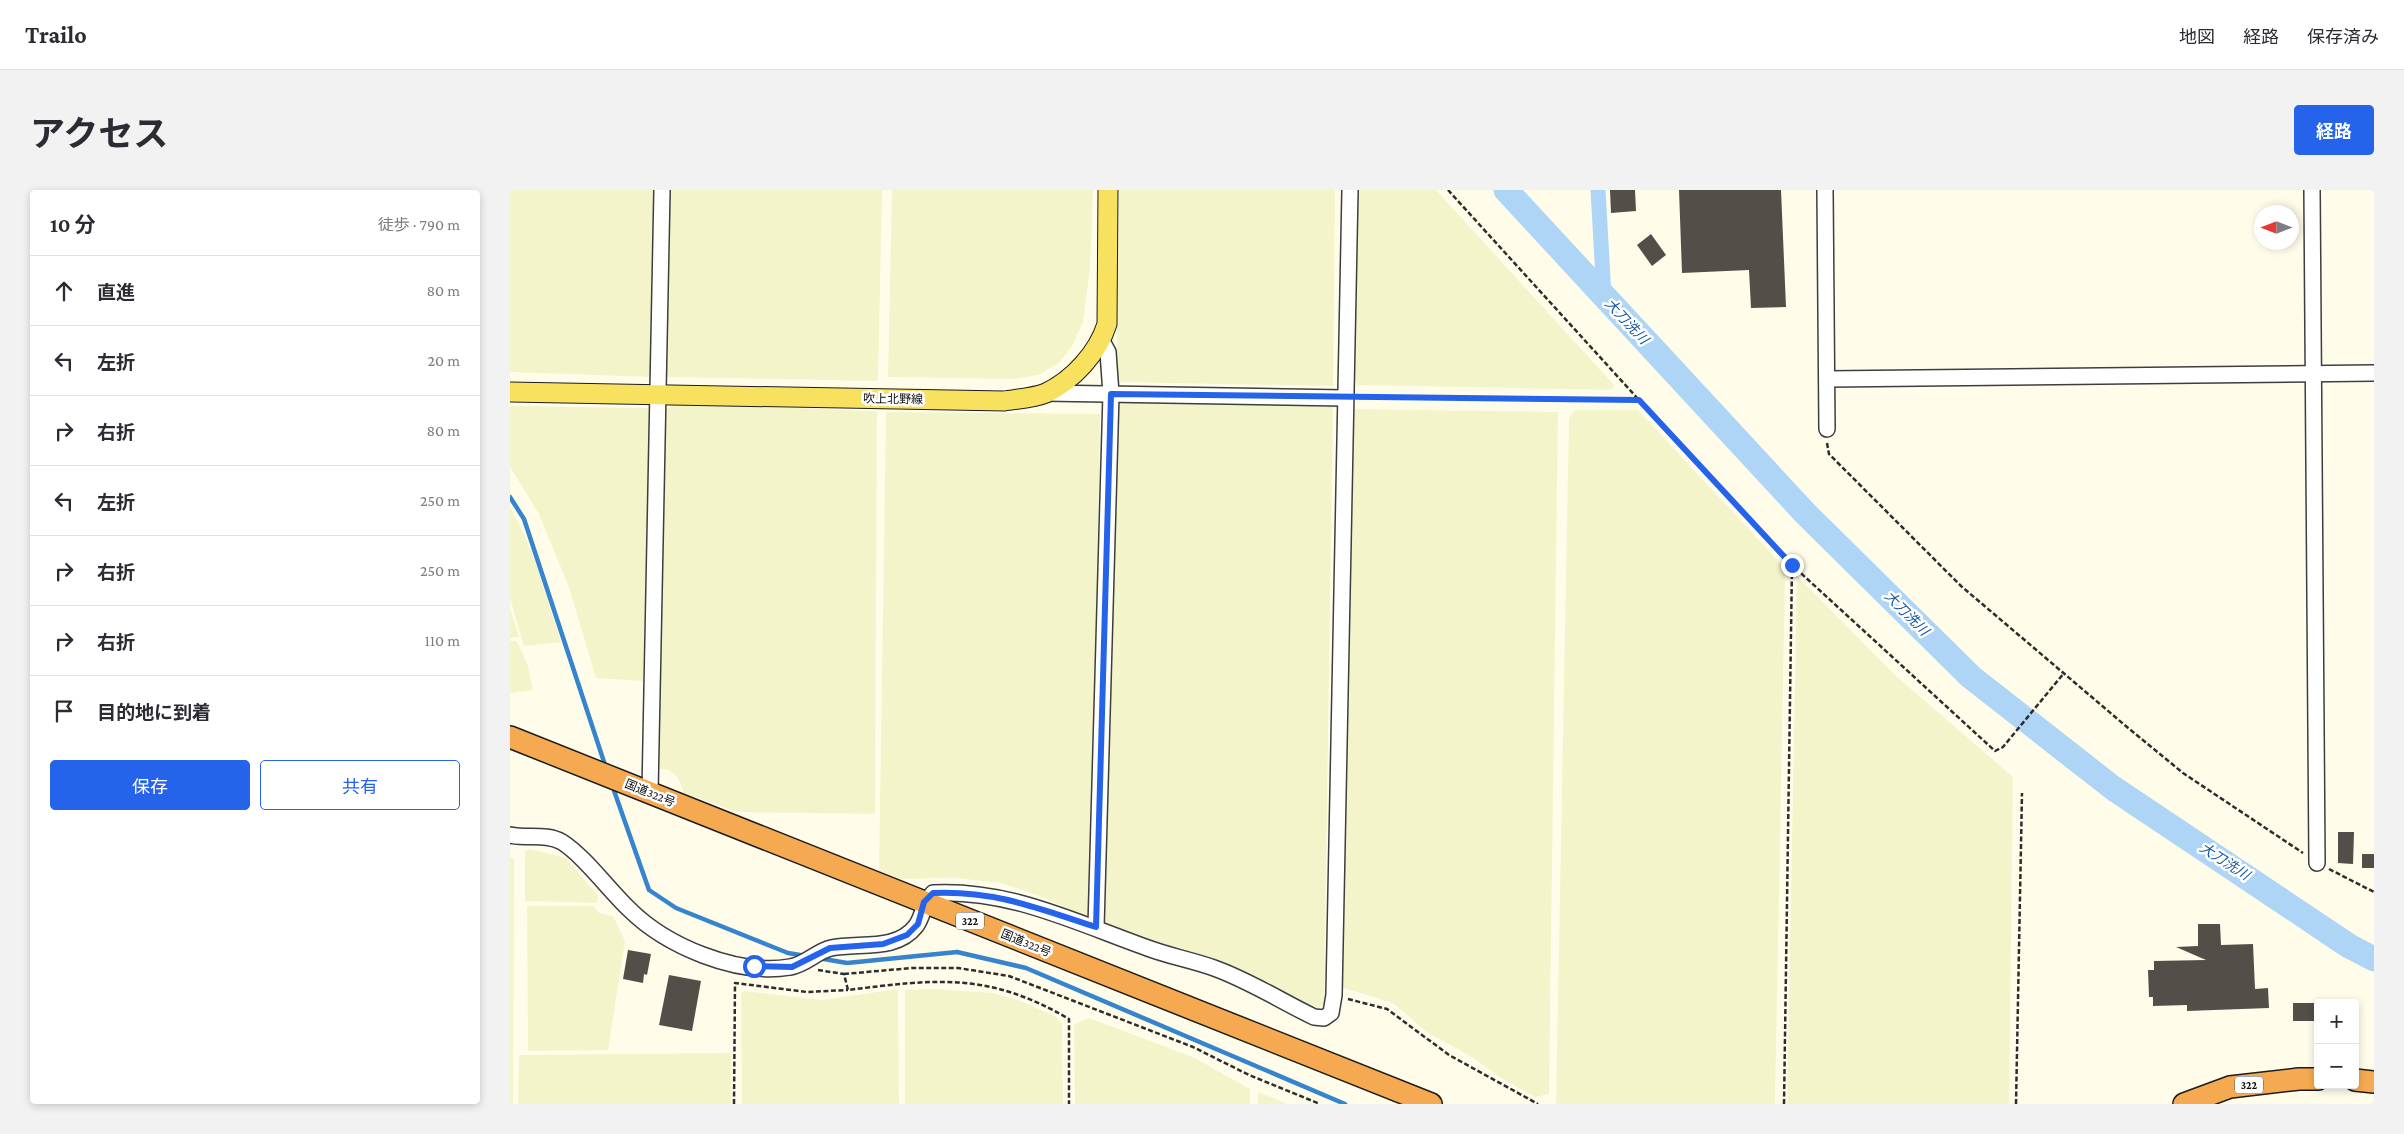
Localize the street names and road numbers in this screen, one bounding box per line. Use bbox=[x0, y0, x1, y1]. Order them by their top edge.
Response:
street label: 吹上北野線 bbox=[863, 391, 923, 407]
street label: 国道322号 bbox=[623, 777, 677, 809]
road number: 322 bbox=[956, 912, 984, 929]
street label: 国道322号 bbox=[999, 927, 1053, 959]
road number: 322 bbox=[2235, 1076, 2263, 1094]

